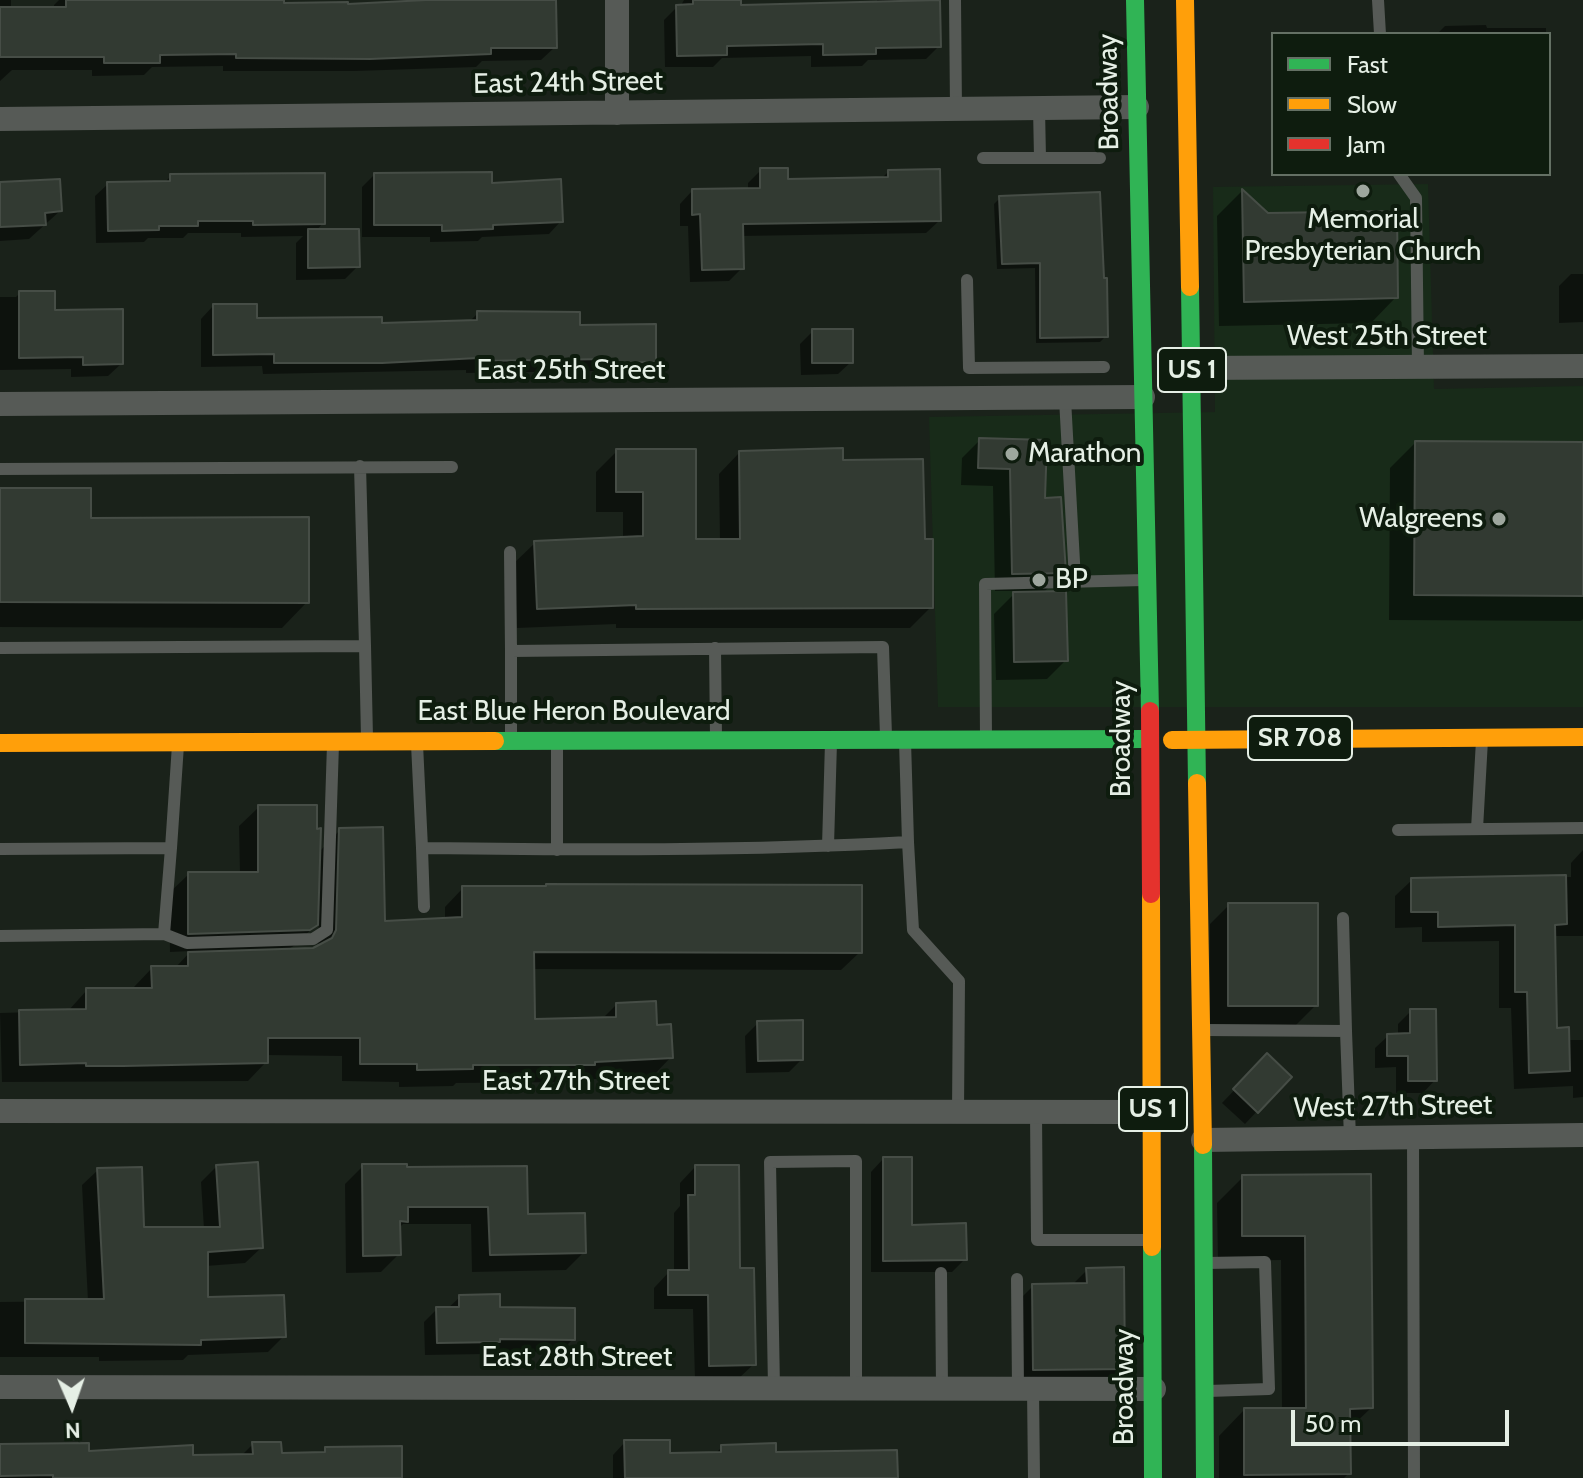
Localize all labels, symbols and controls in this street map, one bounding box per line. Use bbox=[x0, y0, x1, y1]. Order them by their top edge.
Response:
legend bbox=[1271, 32, 1551, 176]
street label: Broadway bbox=[1091, 33, 1127, 151]
text: Fast bbox=[1347, 50, 1388, 79]
street label: East 24th Street bbox=[473, 65, 663, 101]
text: Slow bbox=[1347, 90, 1397, 119]
text: Jam bbox=[1347, 130, 1385, 159]
marker: Memorial Presbyterian Church bbox=[1354, 182, 1372, 200]
place label: Memorial Presbyterian Church bbox=[1245, 203, 1481, 269]
street label: West 25th Street bbox=[1287, 320, 1487, 354]
road number: US 1 bbox=[1158, 348, 1226, 392]
street label: East 25th Street bbox=[477, 354, 665, 388]
place label: Marathon bbox=[1028, 437, 1141, 471]
marker: Marathon bbox=[1003, 445, 1021, 463]
place label: Walgreens bbox=[1359, 502, 1483, 536]
marker: Walgreens bbox=[1490, 510, 1508, 528]
place label: BP bbox=[1055, 563, 1088, 597]
marker: BP bbox=[1030, 571, 1048, 589]
street label: Broadway bbox=[1105, 681, 1139, 797]
street label: East Blue Heron Boulevard bbox=[418, 695, 730, 729]
road number: SR 708 bbox=[1248, 716, 1352, 760]
street label: East 27th Street bbox=[482, 1065, 670, 1099]
road number: US 1 bbox=[1119, 1087, 1187, 1131]
street label: West 27th Street bbox=[1293, 1088, 1493, 1126]
street label: Broadway bbox=[1108, 1329, 1142, 1445]
street label: East 28th Street bbox=[482, 1341, 672, 1375]
north arrow bbox=[32, 1366, 112, 1446]
scale bar bbox=[1295, 1394, 1513, 1444]
text: 50 m bbox=[1305, 1409, 1361, 1438]
text: N bbox=[65, 1417, 81, 1444]

